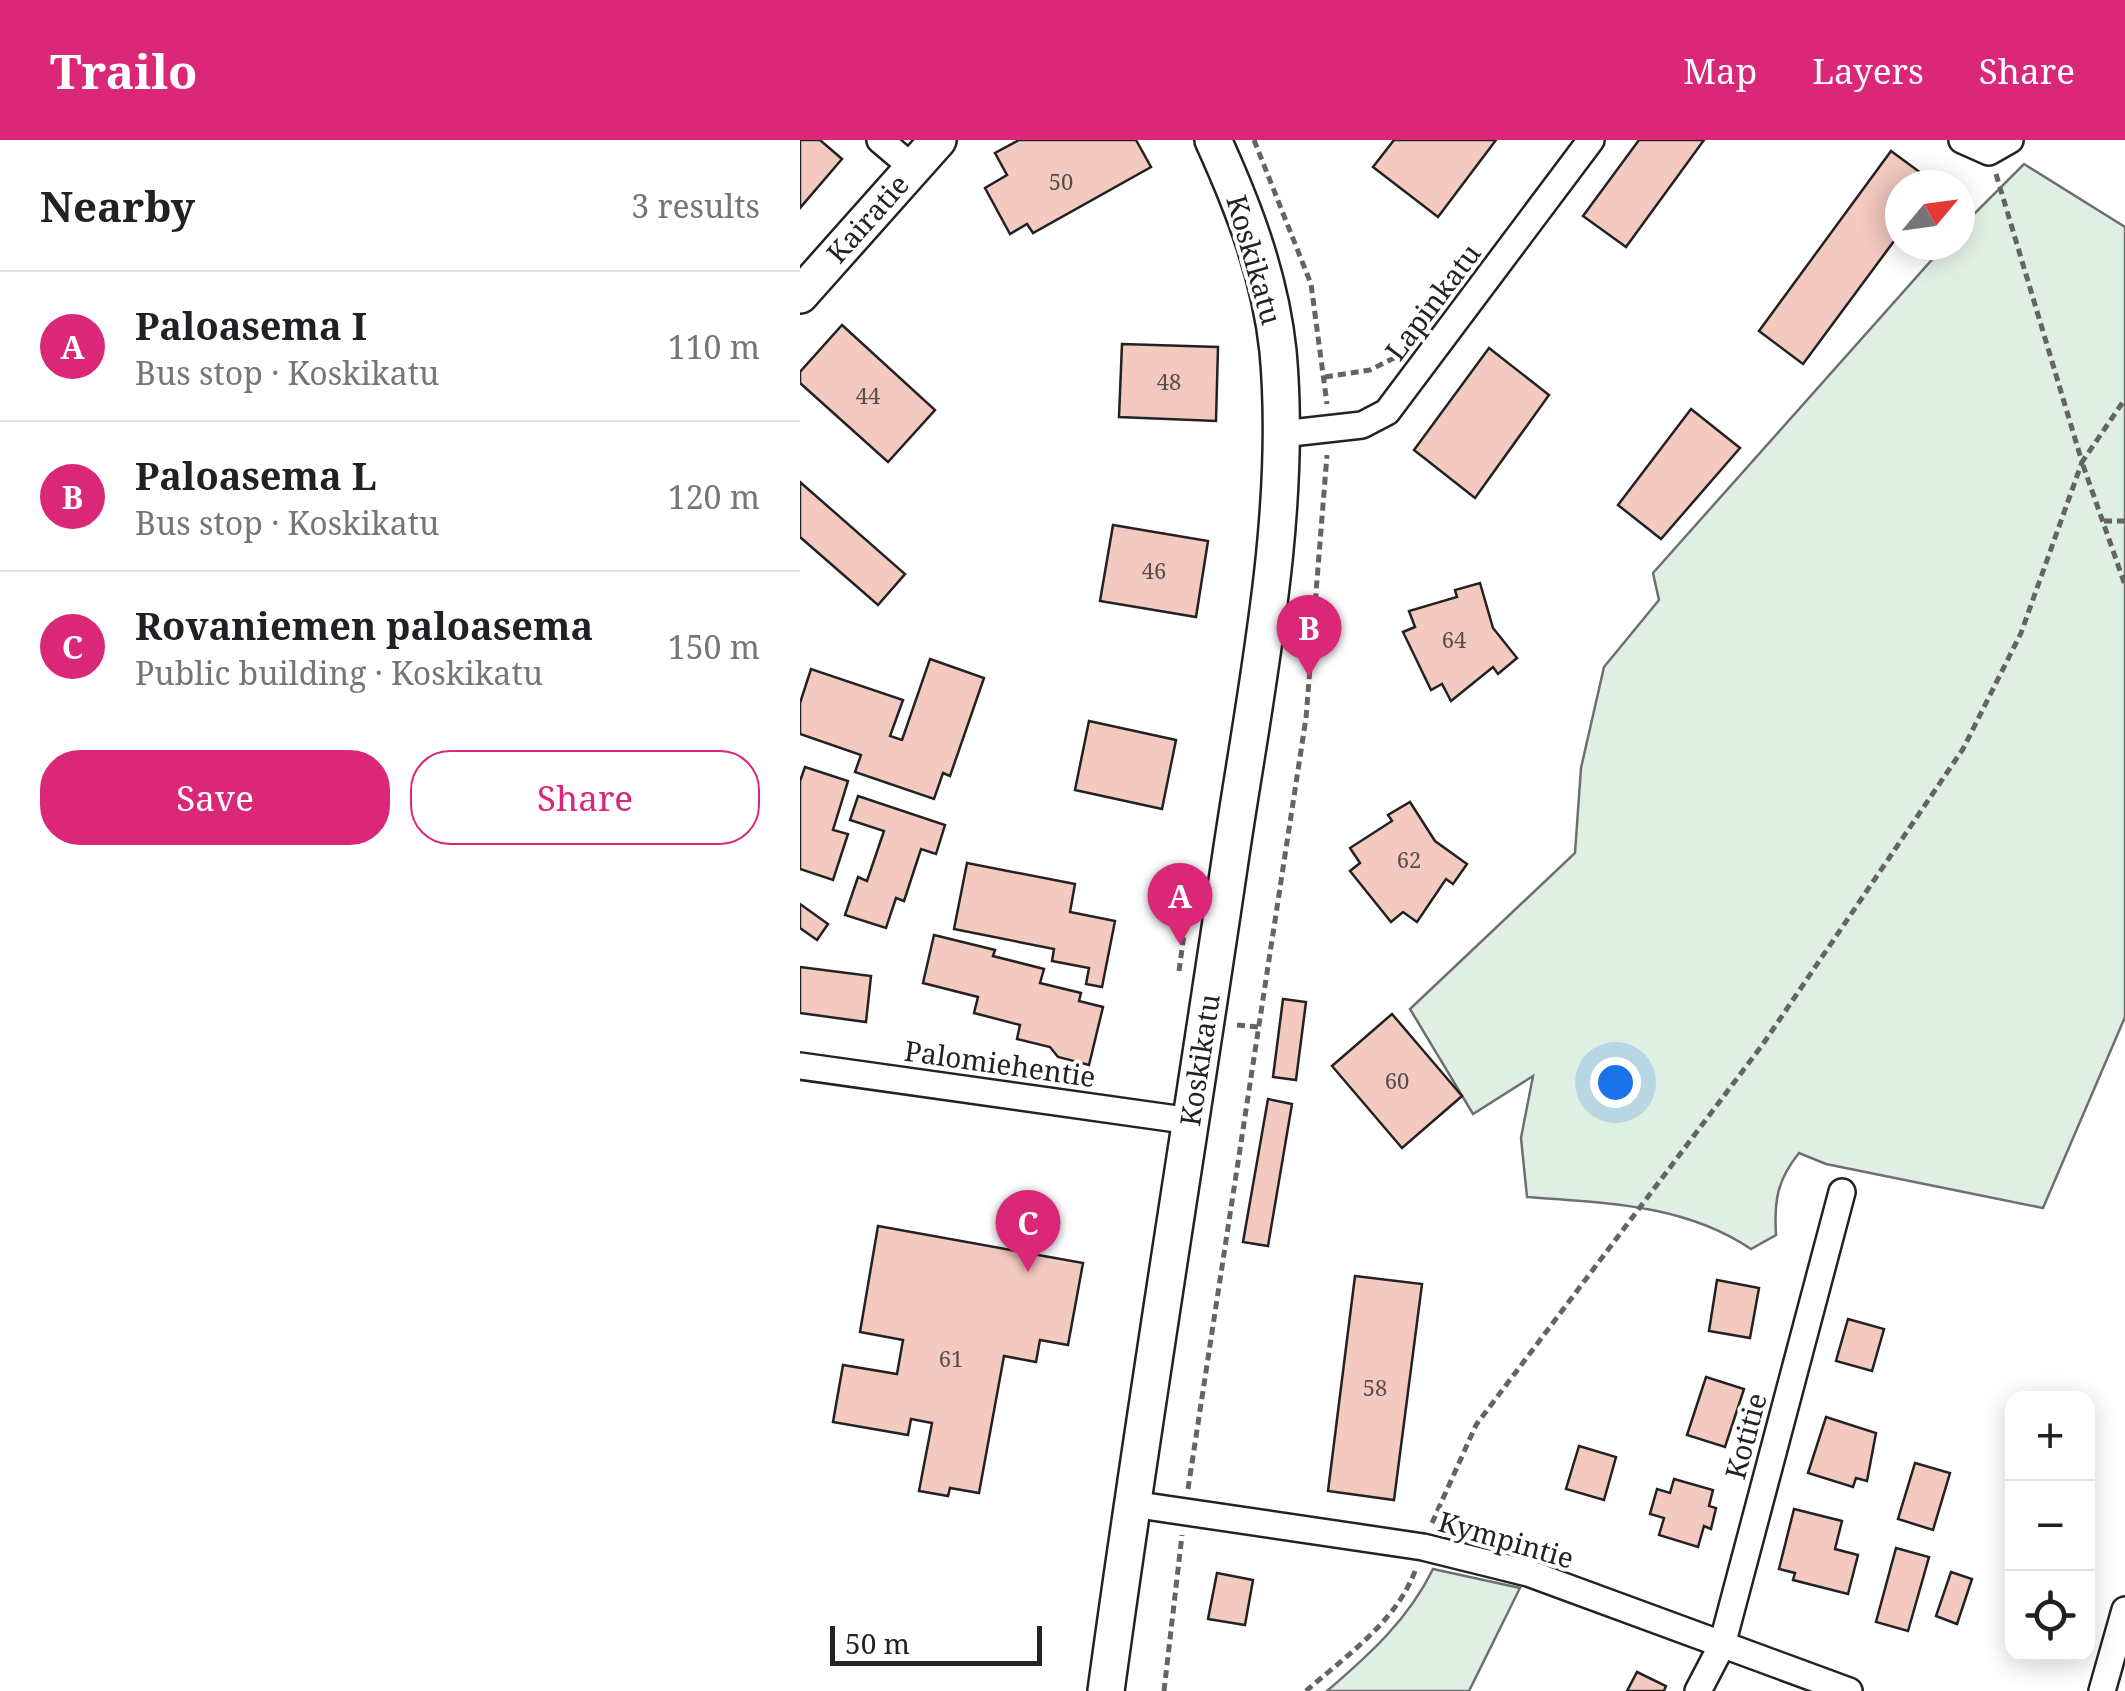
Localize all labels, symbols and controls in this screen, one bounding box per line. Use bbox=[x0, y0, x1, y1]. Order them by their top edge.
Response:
text: Trailo bbox=[50, 38, 198, 103]
text: Map bbox=[1683, 47, 1757, 94]
text: Layers bbox=[1812, 47, 1924, 94]
text: Share bbox=[1979, 47, 2075, 94]
street label: Kairatie bbox=[817, 166, 917, 271]
house number: 50 bbox=[1049, 166, 1073, 196]
north arrow bbox=[1885, 170, 1975, 260]
text: Nearby bbox=[40, 177, 195, 234]
text: 3 results bbox=[631, 184, 760, 227]
street label: Koskikatu bbox=[1218, 191, 1292, 329]
street label: Lapinkatu bbox=[1376, 235, 1489, 368]
text: Paloasema I bbox=[135, 299, 367, 351]
text: A bbox=[60, 325, 85, 368]
text: 110 m bbox=[668, 325, 760, 368]
text: Bus stop · Koskikatu bbox=[135, 351, 439, 394]
house number: 48 bbox=[1157, 366, 1181, 396]
house number: 44 bbox=[856, 380, 880, 410]
text: Paloasema L bbox=[135, 449, 377, 501]
text: B bbox=[62, 475, 83, 518]
text: 120 m bbox=[668, 475, 760, 518]
text: Bus stop · Koskikatu bbox=[135, 501, 439, 544]
house number: 46 bbox=[1142, 555, 1166, 585]
pin: B bbox=[1276, 594, 1342, 677]
text: Rovaniemen paloasema bbox=[135, 599, 593, 651]
house number: 64 bbox=[1442, 624, 1466, 654]
text: C bbox=[62, 625, 83, 668]
text: 150 m bbox=[668, 625, 760, 668]
text: Public building · Koskikatu bbox=[135, 651, 543, 694]
button: Save bbox=[40, 750, 390, 845]
button: Share bbox=[410, 750, 760, 845]
house number: 62 bbox=[1397, 844, 1421, 874]
pin: A bbox=[1148, 862, 1212, 945]
street label: Koskikatu bbox=[1170, 991, 1228, 1128]
street label: Palomiehentie bbox=[902, 1031, 1098, 1095]
your location bbox=[1590, 1057, 1641, 1108]
house number: 60 bbox=[1385, 1065, 1409, 1095]
pin: C bbox=[996, 1190, 1060, 1272]
house number: 61 bbox=[939, 1343, 963, 1373]
house number: 58 bbox=[1363, 1372, 1387, 1402]
street label: Kotitie bbox=[1715, 1388, 1775, 1483]
map controls bbox=[2005, 1391, 2095, 1661]
button: + bbox=[2005, 1391, 2095, 1481]
button: − bbox=[2005, 1481, 2095, 1571]
street label: Kympintie bbox=[1434, 1502, 1578, 1576]
button: locate bbox=[2005, 1571, 2095, 1661]
scale bar bbox=[830, 1621, 1042, 1666]
text: 50 m bbox=[845, 1624, 910, 1662]

